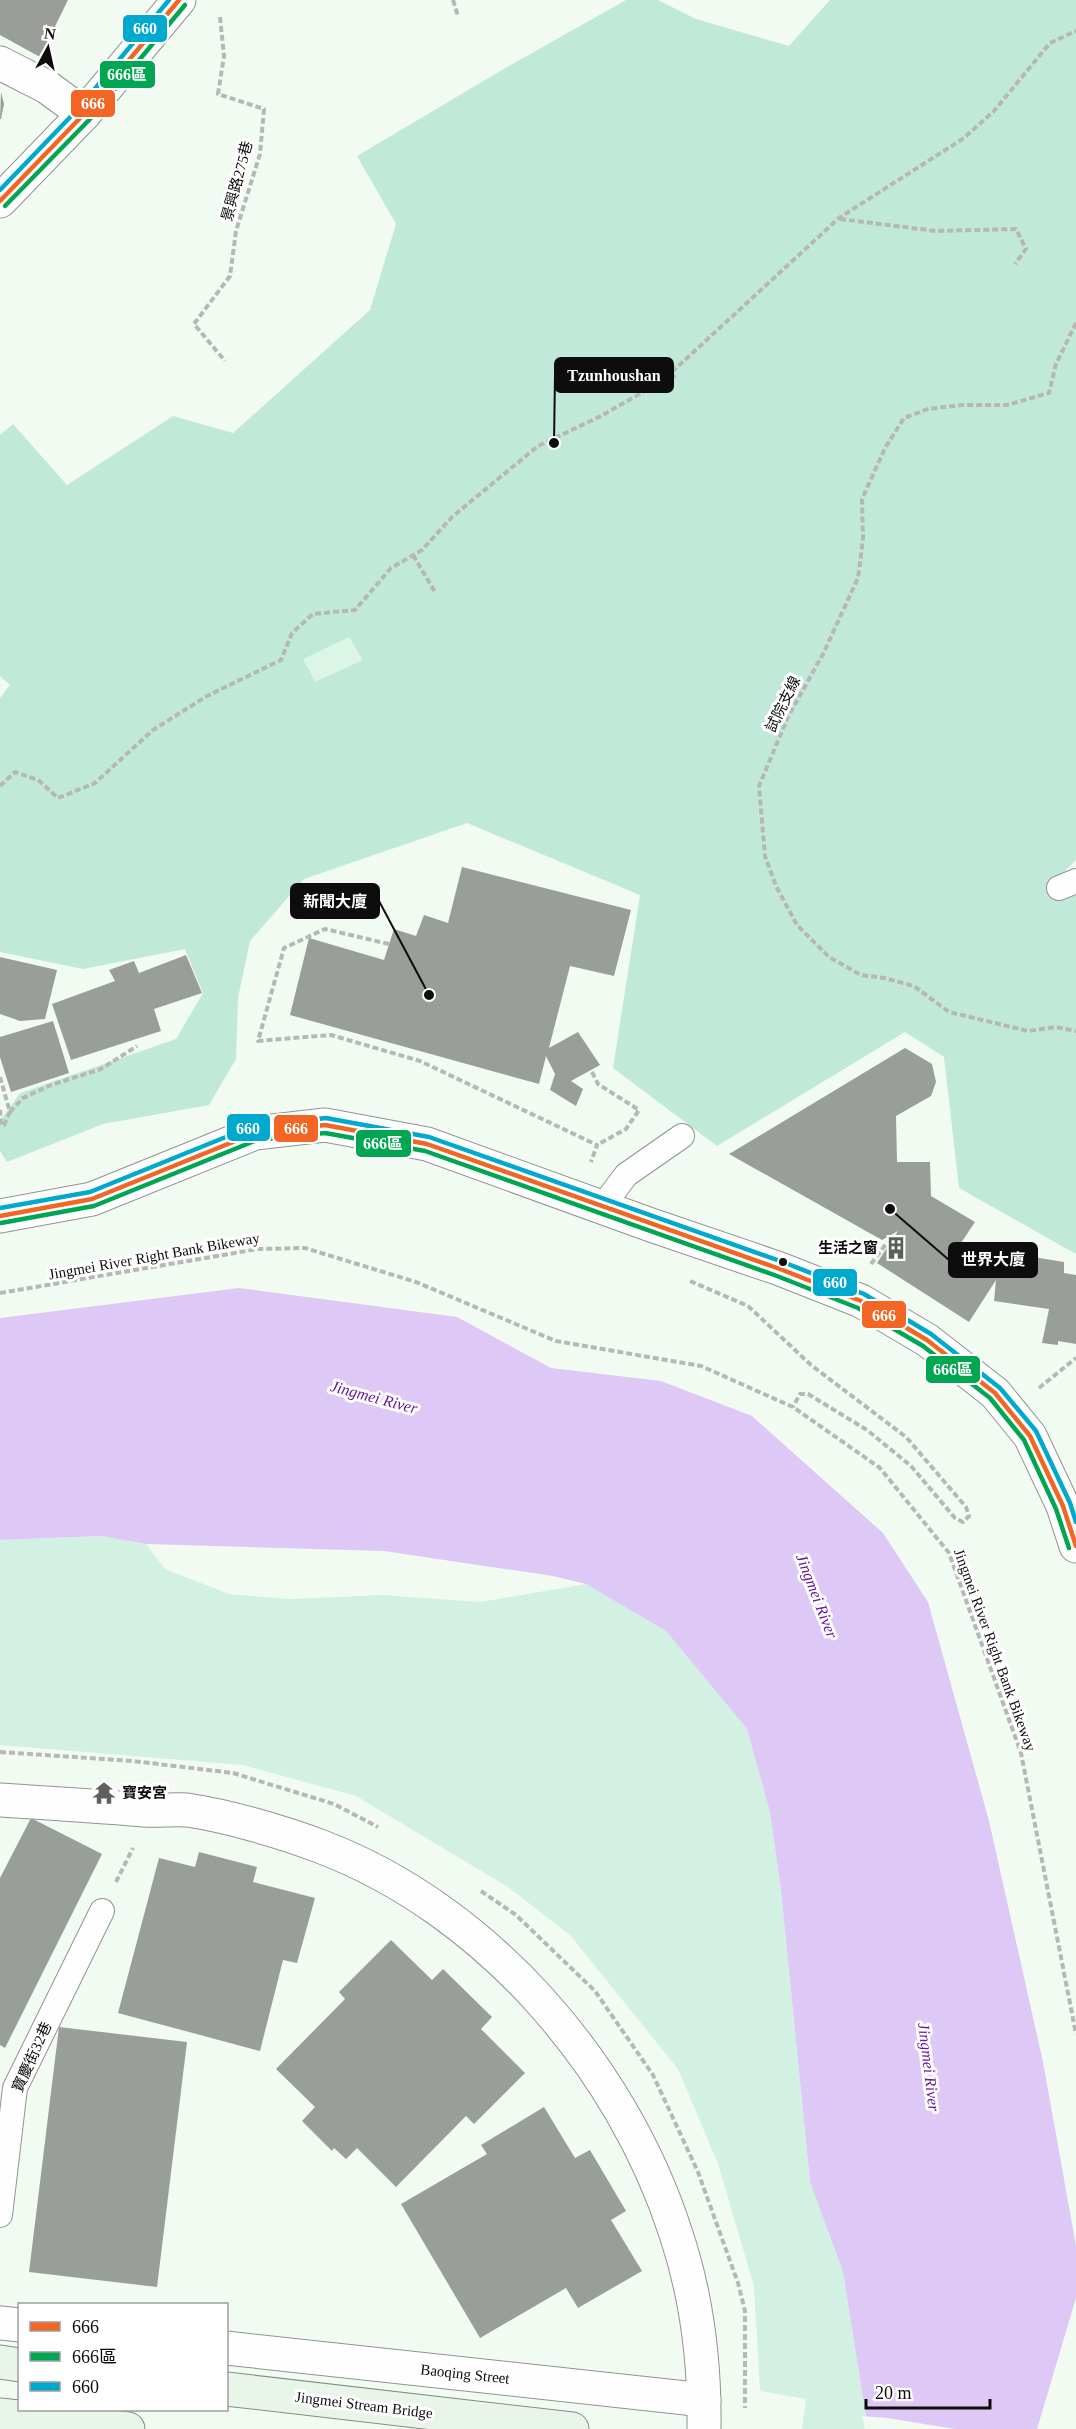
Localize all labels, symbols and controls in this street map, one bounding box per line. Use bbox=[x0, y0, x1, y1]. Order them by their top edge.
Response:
line badge: 660 bbox=[122, 14, 168, 43]
north arrow bbox=[18, 18, 78, 78]
text: 660 bbox=[133, 20, 157, 37]
text: N bbox=[43, 24, 57, 43]
line badge: 666區 bbox=[99, 60, 156, 89]
text: 666區 bbox=[107, 66, 147, 83]
line badge: 666 bbox=[70, 89, 116, 118]
text: 666 bbox=[81, 95, 105, 112]
street label: 景興路275巷 bbox=[219, 139, 255, 223]
callout: Tzunhoushan bbox=[555, 358, 673, 392]
text: Tzunhoushan bbox=[567, 367, 661, 384]
street label: 試院支線 bbox=[762, 673, 803, 734]
callout: 新聞大廈 bbox=[291, 884, 379, 918]
text: 新聞大廈 bbox=[303, 893, 367, 910]
line badge: 660 bbox=[226, 1113, 271, 1142]
line badge: 666 bbox=[273, 1114, 319, 1143]
text: 660 bbox=[236, 1120, 260, 1137]
text: 666 bbox=[284, 1120, 308, 1137]
line badge: 666區 bbox=[355, 1129, 412, 1158]
text: 666區 bbox=[363, 1135, 403, 1152]
street label: Jingmei River Right Bank Bikeway bbox=[47, 1229, 261, 1282]
building icon: 生活之窗 bbox=[883, 1235, 909, 1261]
place label: 生活之窗 bbox=[818, 1239, 878, 1256]
callout: 世界大廈 bbox=[949, 1243, 1037, 1277]
text: 世界大廈 bbox=[961, 1251, 1025, 1268]
unlabelled marker bbox=[777, 1256, 789, 1268]
line badge: 660 bbox=[812, 1268, 858, 1297]
text: 660 bbox=[823, 1274, 847, 1291]
line badge: 666 bbox=[861, 1300, 907, 1329]
text: 666 bbox=[872, 1307, 896, 1324]
line badge: 666區 bbox=[925, 1355, 981, 1384]
text: 666區 bbox=[933, 1361, 973, 1378]
water label: Jingmei River bbox=[328, 1377, 420, 1418]
street label: Jingmei River Right Bank Bikeway bbox=[951, 1547, 1039, 1754]
water label: Jingmei River bbox=[792, 1551, 841, 1642]
temple icon: 寶安宮 bbox=[91, 1780, 117, 1806]
place label: 寶安宮 bbox=[122, 1784, 167, 1801]
street label: 寶慶街32巷 bbox=[9, 2019, 55, 2095]
water label: Jingmei River bbox=[914, 2022, 943, 2113]
legend bbox=[18, 2303, 228, 2411]
text: 666 bbox=[72, 2317, 99, 2337]
text: 666區 bbox=[72, 2347, 117, 2367]
street label: Baoqing Street bbox=[420, 2361, 511, 2387]
scale bar bbox=[866, 2372, 990, 2410]
text: 660 bbox=[72, 2377, 99, 2397]
text: 20 m bbox=[875, 2383, 912, 2403]
street label: Jingmei Stream Bridge bbox=[294, 2389, 434, 2421]

